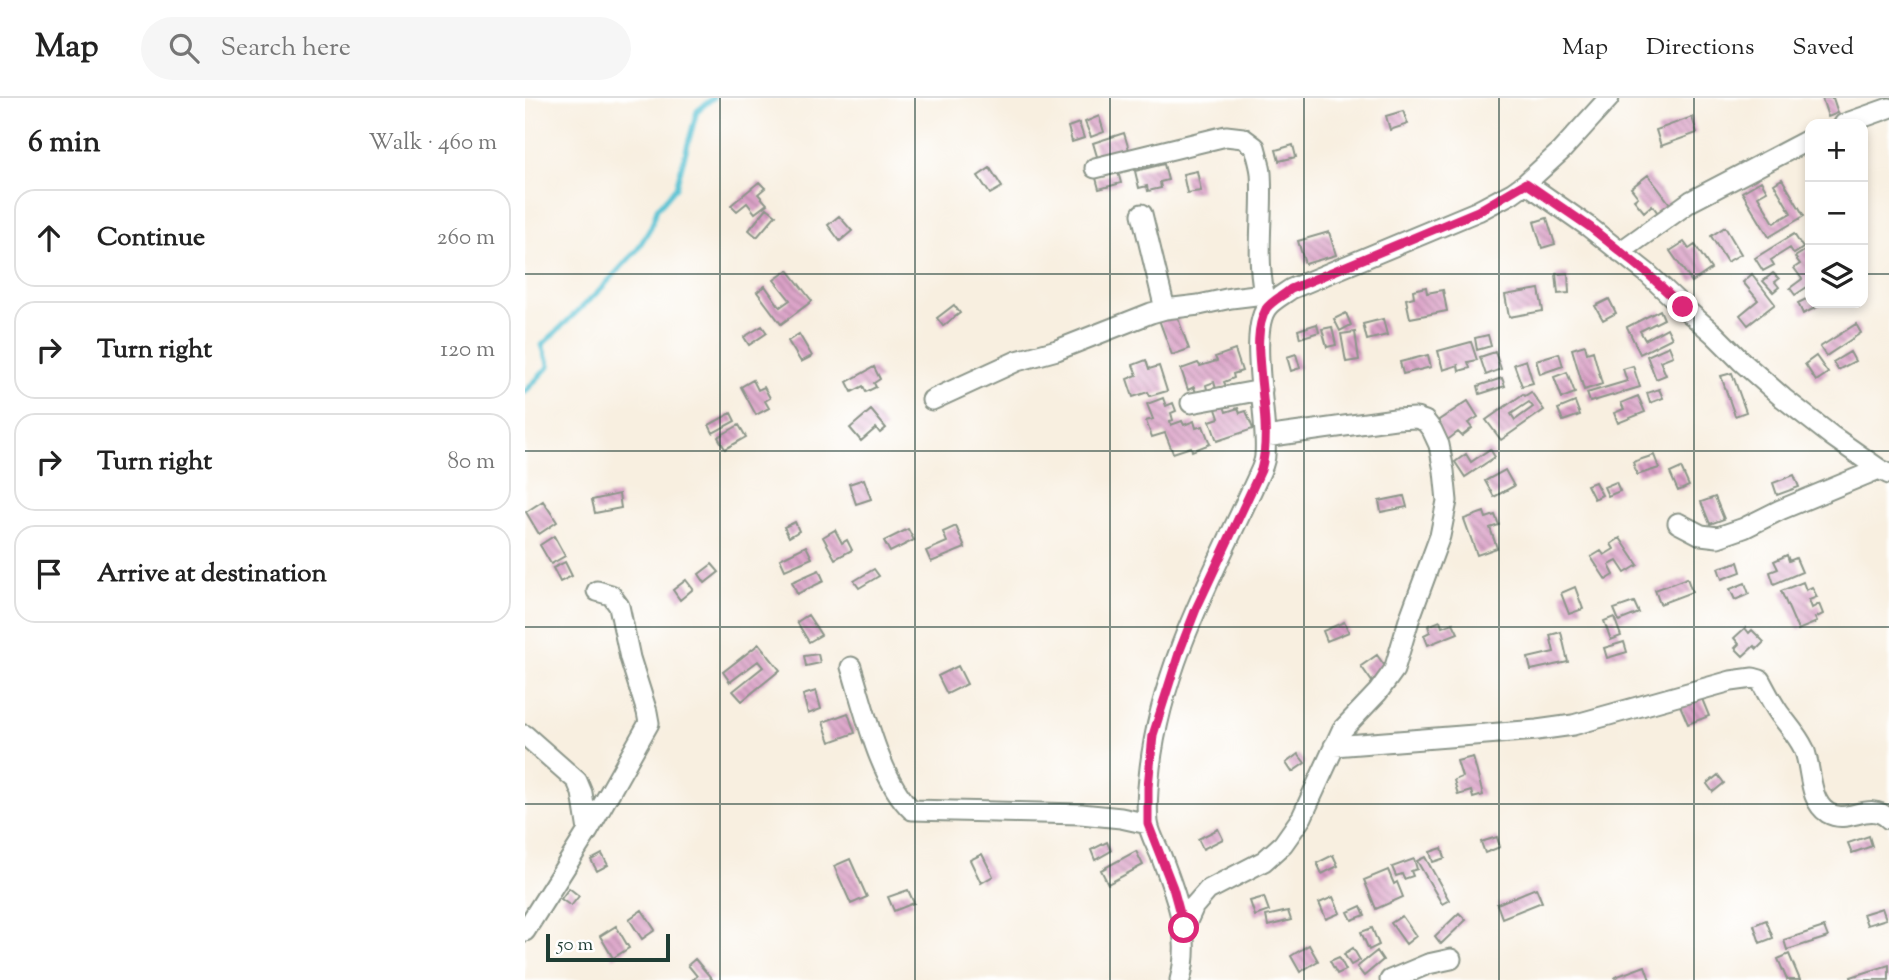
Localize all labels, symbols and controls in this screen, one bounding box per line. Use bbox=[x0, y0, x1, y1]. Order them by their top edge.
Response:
search box bbox=[141, 17, 631, 80]
text: Map bbox=[35, 24, 99, 72]
icon: search bbox=[165, 29, 203, 67]
text: Search here bbox=[221, 30, 351, 67]
text: Map bbox=[1562, 31, 1608, 65]
text: Directions bbox=[1646, 31, 1754, 65]
text: Saved bbox=[1792, 31, 1854, 65]
map controls bbox=[1805, 119, 1868, 308]
button: + bbox=[1805, 119, 1868, 182]
text: 6 min bbox=[28, 122, 100, 165]
text: Walk · 460 m bbox=[369, 127, 497, 160]
button: − bbox=[1805, 182, 1868, 245]
icon: ahead bbox=[30, 219, 68, 257]
text: Continue bbox=[97, 220, 205, 257]
text: 260 m bbox=[437, 222, 495, 255]
button: layers bbox=[1805, 245, 1868, 308]
route end bbox=[1667, 291, 1698, 322]
icon: right bbox=[30, 331, 68, 369]
text: Turn right bbox=[97, 332, 212, 369]
text: 120 m bbox=[440, 334, 495, 367]
icon: right bbox=[30, 443, 68, 481]
text: Turn right bbox=[97, 444, 212, 481]
text: 80 m bbox=[447, 446, 495, 479]
icon: arrive bbox=[30, 555, 68, 593]
text: Arrive at destination bbox=[97, 556, 327, 593]
route start bbox=[1168, 912, 1199, 943]
scale bar bbox=[546, 931, 670, 963]
text: 50 m bbox=[557, 932, 593, 959]

